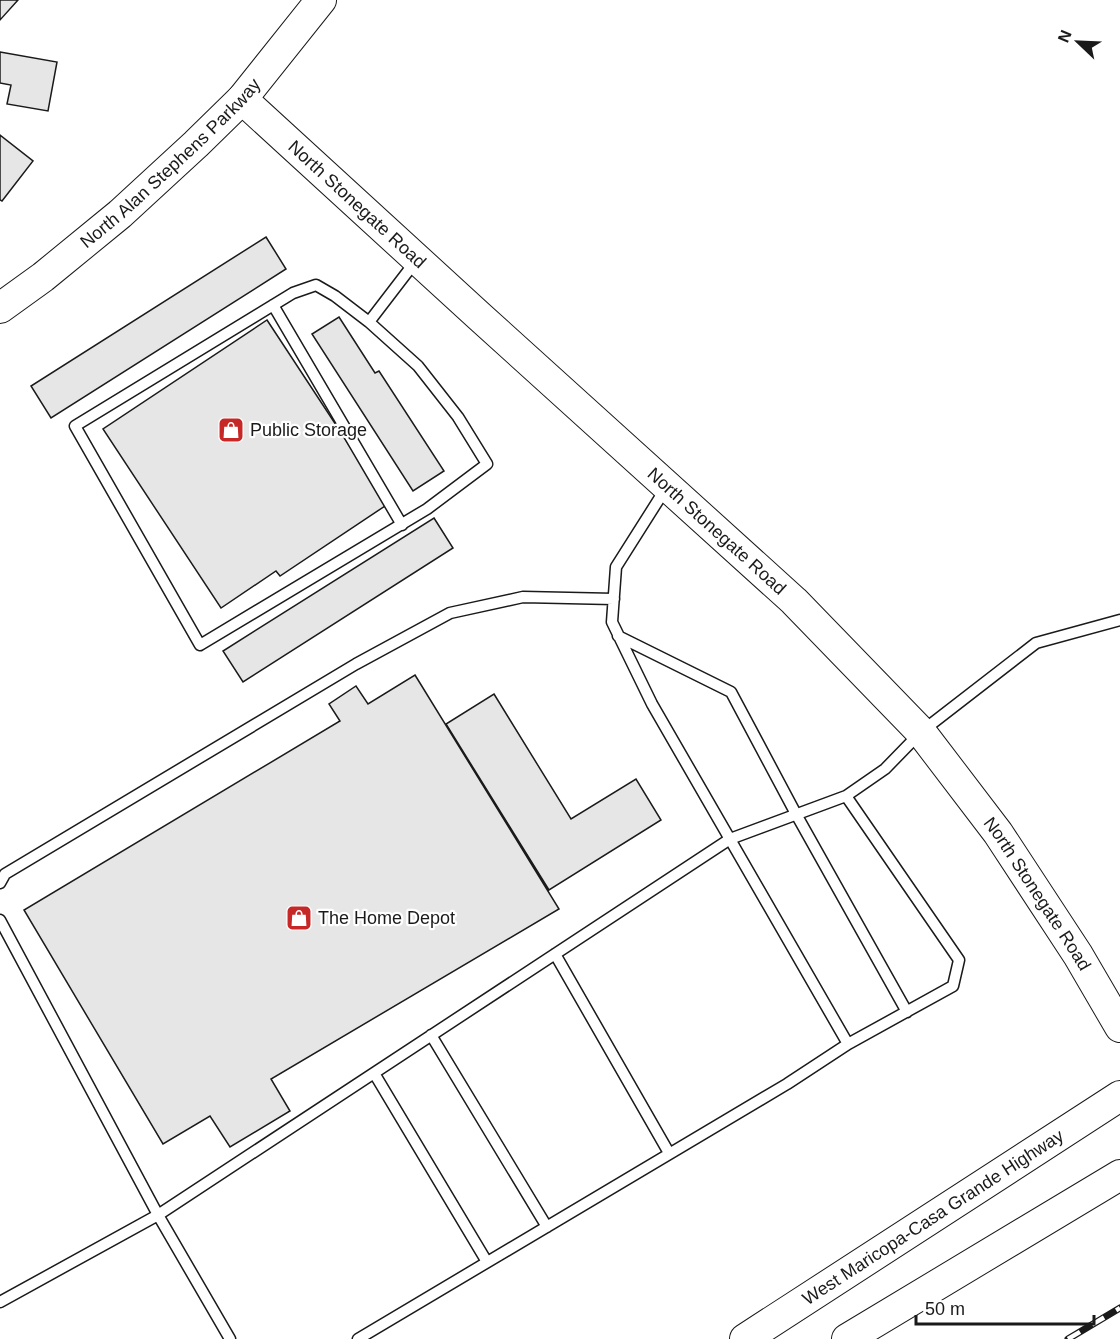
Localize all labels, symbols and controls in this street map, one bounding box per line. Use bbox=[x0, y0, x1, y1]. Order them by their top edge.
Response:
north arrow bbox=[1048, 12, 1108, 72]
text: N bbox=[1055, 28, 1075, 45]
street label: North Alan Stephens Parkway bbox=[76, 74, 264, 252]
street label: North Stonegate Road bbox=[284, 136, 430, 272]
shop icon: Public Storage bbox=[216, 415, 246, 445]
place label: Public Storage bbox=[250, 420, 367, 440]
street label: North Stonegate Road bbox=[644, 464, 790, 599]
street label: North Stonegate Road bbox=[980, 813, 1095, 974]
shop icon: The Home Depot bbox=[284, 903, 314, 933]
place label: The Home Depot bbox=[318, 908, 455, 928]
street label: West Maricopa-Casa Grande Highway bbox=[799, 1125, 1067, 1309]
scale bar bbox=[916, 1288, 1094, 1326]
text: 50 m bbox=[925, 1299, 965, 1319]

